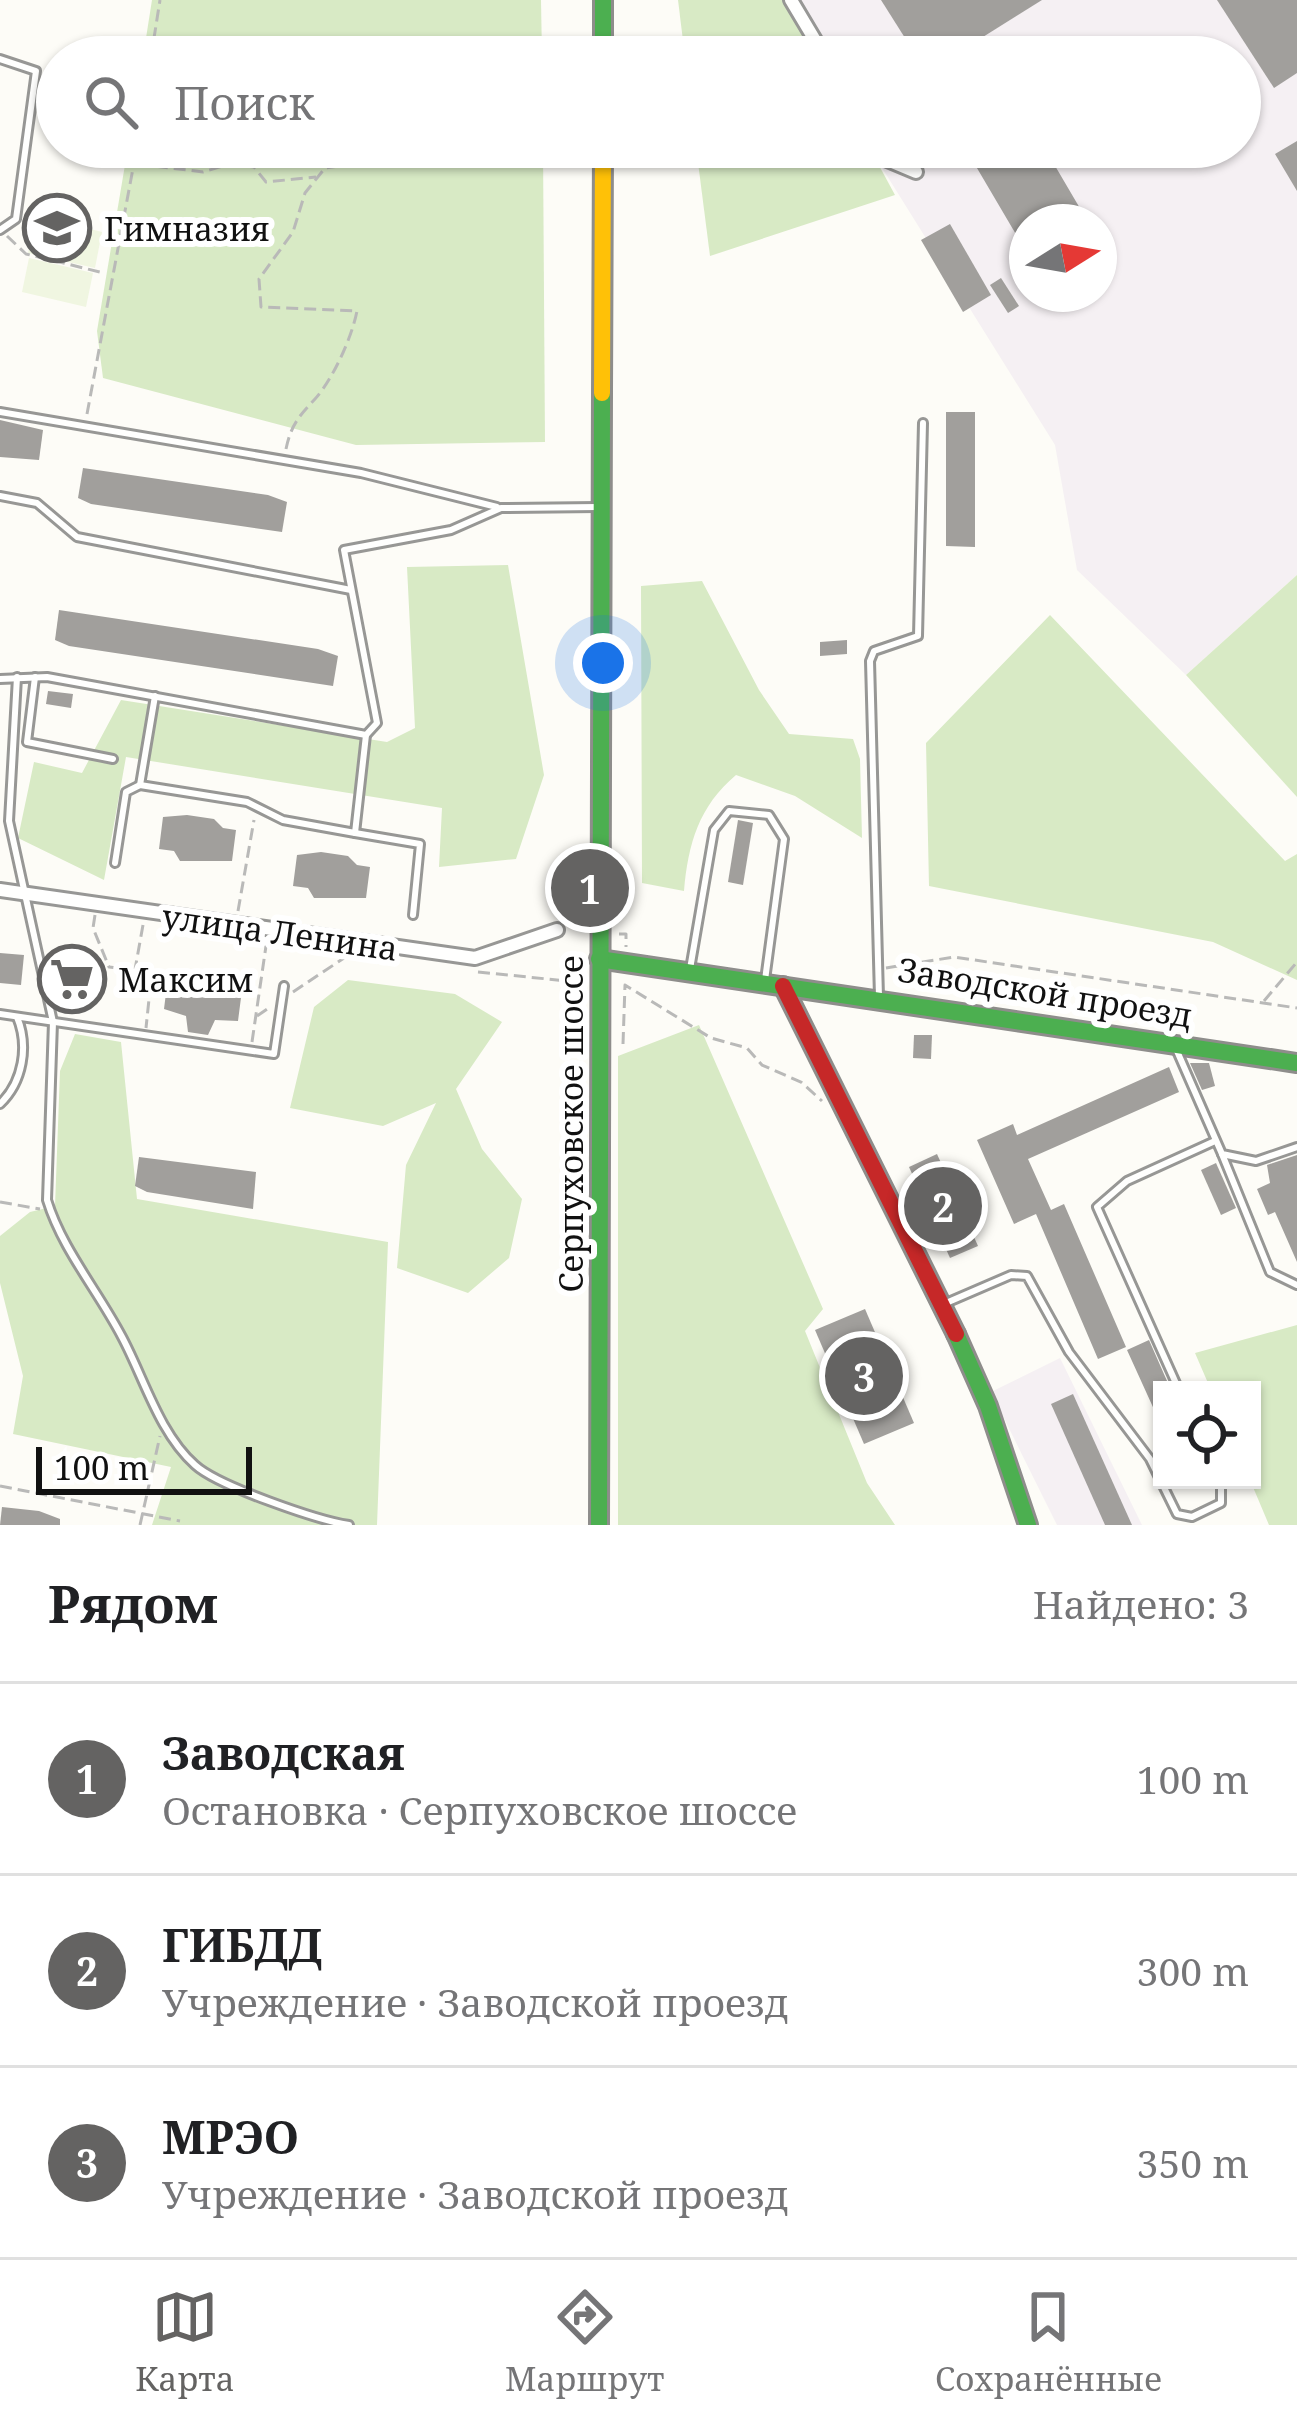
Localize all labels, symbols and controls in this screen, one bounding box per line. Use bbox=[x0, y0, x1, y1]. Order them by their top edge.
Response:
search box bbox=[36, 36, 1261, 168]
icon: search bbox=[78, 69, 144, 135]
text: Поиск bbox=[174, 72, 315, 133]
school or university icon: Гимназия bbox=[22, 193, 92, 263]
north arrow bbox=[1009, 204, 1117, 312]
place label: Гимназия bbox=[104, 206, 270, 251]
your location bbox=[573, 633, 633, 693]
pin: 1 bbox=[551, 843, 629, 933]
street label: улица Ленина bbox=[159, 893, 401, 971]
supermarket icon: Максим bbox=[37, 944, 107, 1014]
street label: Заводской проезд bbox=[895, 947, 1195, 1037]
street label: Серпуховское шоссе bbox=[548, 955, 593, 1293]
place label: Максим bbox=[118, 957, 254, 1002]
pin: 2 bbox=[904, 1161, 982, 1251]
pin: 3 bbox=[825, 1331, 903, 1421]
map controls bbox=[1153, 1381, 1261, 1489]
button: locate bbox=[1153, 1381, 1261, 1489]
scale bar bbox=[36, 1441, 252, 1494]
text: 100 m bbox=[54, 1445, 149, 1490]
text: Рядом bbox=[48, 1568, 218, 1638]
text: Найдено: 3 bbox=[1033, 1577, 1249, 1630]
text: Заводская bbox=[162, 1722, 405, 1783]
text: 1 bbox=[76, 1752, 98, 1805]
text: 100 m bbox=[1137, 1752, 1249, 1805]
text: Остановка · Серпуховское шоссе bbox=[162, 1783, 797, 1836]
text: ГИБДД bbox=[162, 1914, 322, 1975]
text: 2 bbox=[76, 1944, 98, 1997]
text: 300 m bbox=[1137, 1944, 1249, 1997]
text: Учреждение · Заводской проезд bbox=[162, 1975, 789, 2028]
text: МРЭО bbox=[162, 2106, 299, 2167]
text: 3 bbox=[76, 2136, 98, 2189]
text: 350 m bbox=[1137, 2136, 1249, 2189]
text: Учреждение · Заводской проезд bbox=[162, 2167, 789, 2220]
tab: Карта bbox=[135, 2284, 235, 2401]
tab: Маршрут bbox=[505, 2284, 665, 2401]
tab: Сохранённые bbox=[935, 2284, 1162, 2401]

